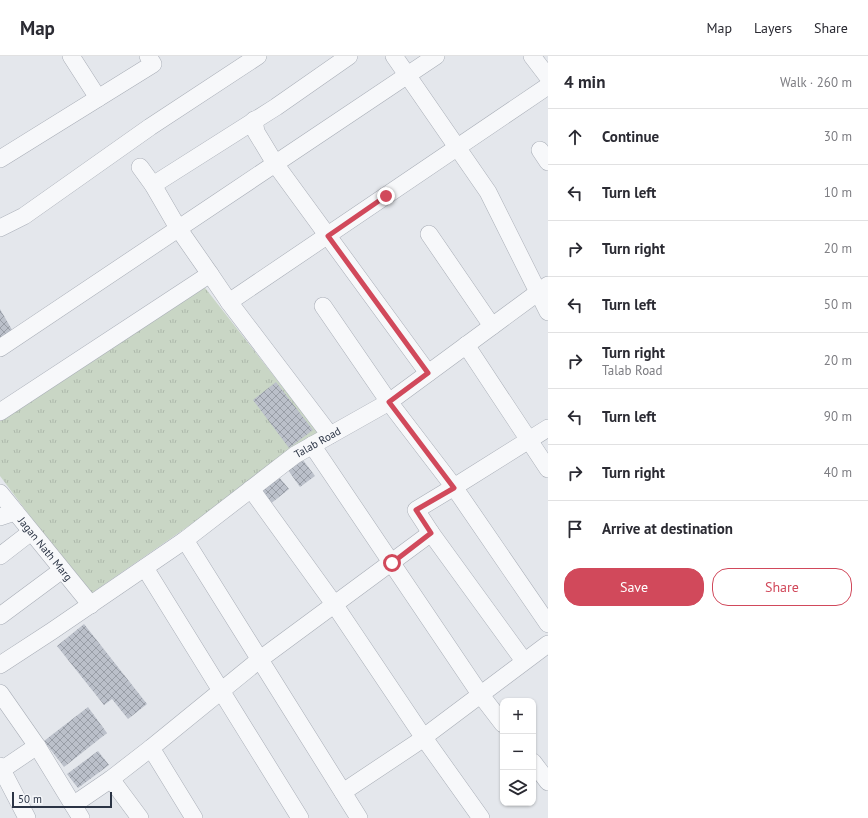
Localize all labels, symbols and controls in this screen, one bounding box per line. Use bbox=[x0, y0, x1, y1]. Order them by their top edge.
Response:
text: Map bbox=[20, 16, 55, 40]
text: Map bbox=[706, 19, 732, 37]
text: Layers bbox=[754, 19, 792, 37]
text: Share bbox=[814, 19, 848, 37]
text: 4 min bbox=[564, 71, 605, 93]
text: Walk · 260 m bbox=[780, 74, 852, 91]
icon: ahead bbox=[564, 126, 586, 148]
text: Continue bbox=[602, 127, 659, 146]
text: 30 m bbox=[824, 128, 852, 145]
icon: left bbox=[564, 182, 586, 204]
text: Turn left bbox=[602, 183, 656, 202]
text: 10 m bbox=[824, 184, 852, 201]
route end bbox=[377, 187, 395, 205]
icon: right bbox=[564, 238, 586, 260]
text: Turn right bbox=[602, 239, 665, 258]
text: 20 m bbox=[824, 240, 852, 257]
icon: left bbox=[564, 294, 586, 316]
text: Turn left bbox=[602, 295, 656, 314]
text: 50 m bbox=[824, 296, 852, 313]
text: Turn right bbox=[602, 343, 665, 362]
icon: right bbox=[564, 350, 586, 372]
text: 20 m bbox=[824, 352, 852, 369]
text: Talab Road bbox=[602, 362, 663, 379]
icon: left bbox=[564, 406, 586, 428]
text: Turn left bbox=[602, 407, 656, 426]
text: 90 m bbox=[824, 408, 852, 425]
street label: Talab Road bbox=[292, 424, 343, 461]
icon: right bbox=[564, 462, 586, 484]
text: Turn right bbox=[602, 463, 665, 482]
text: 40 m bbox=[824, 464, 852, 481]
street label: Jagan Nath Marg bbox=[15, 513, 76, 584]
icon: arrive bbox=[564, 518, 586, 540]
text: Arrive at destination bbox=[602, 519, 733, 538]
route start bbox=[383, 554, 401, 572]
button: Save bbox=[564, 568, 704, 606]
button: Share bbox=[712, 568, 852, 606]
map controls bbox=[500, 698, 536, 806]
button: + bbox=[500, 698, 536, 734]
button: − bbox=[500, 734, 536, 770]
button: layers bbox=[500, 770, 536, 806]
scale bar bbox=[12, 790, 112, 809]
text: 50 m bbox=[18, 792, 42, 806]

